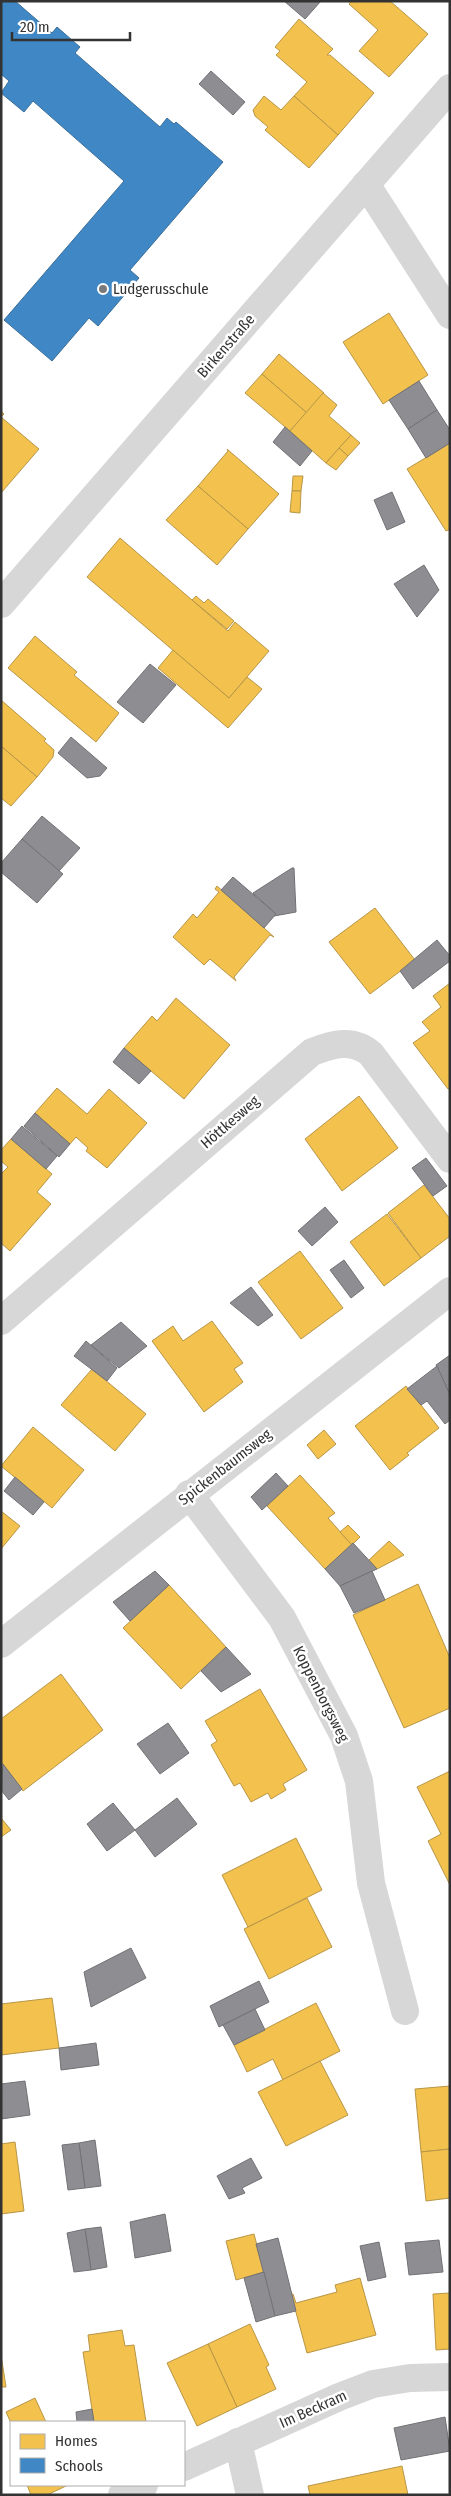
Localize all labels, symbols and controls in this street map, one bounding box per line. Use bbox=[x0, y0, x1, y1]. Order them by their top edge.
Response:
scale bar bbox=[12, 10, 130, 42]
text: 20 m bbox=[20, 18, 50, 36]
place label: Ludgerusschule bbox=[113, 280, 209, 298]
marker: Ludgerusschule bbox=[97, 283, 109, 295]
street label: Birkenstraße bbox=[194, 311, 258, 381]
street label: Höttkesweg bbox=[197, 1092, 263, 1152]
street label: Spickenbaumsweg bbox=[175, 1425, 275, 1509]
street label: Koppenborgsweg bbox=[289, 1643, 353, 1745]
street label: Im Beckram bbox=[277, 2386, 349, 2432]
legend bbox=[10, 2421, 185, 2486]
text: Homes bbox=[55, 2432, 97, 2450]
text: Schools bbox=[55, 2457, 103, 2475]

